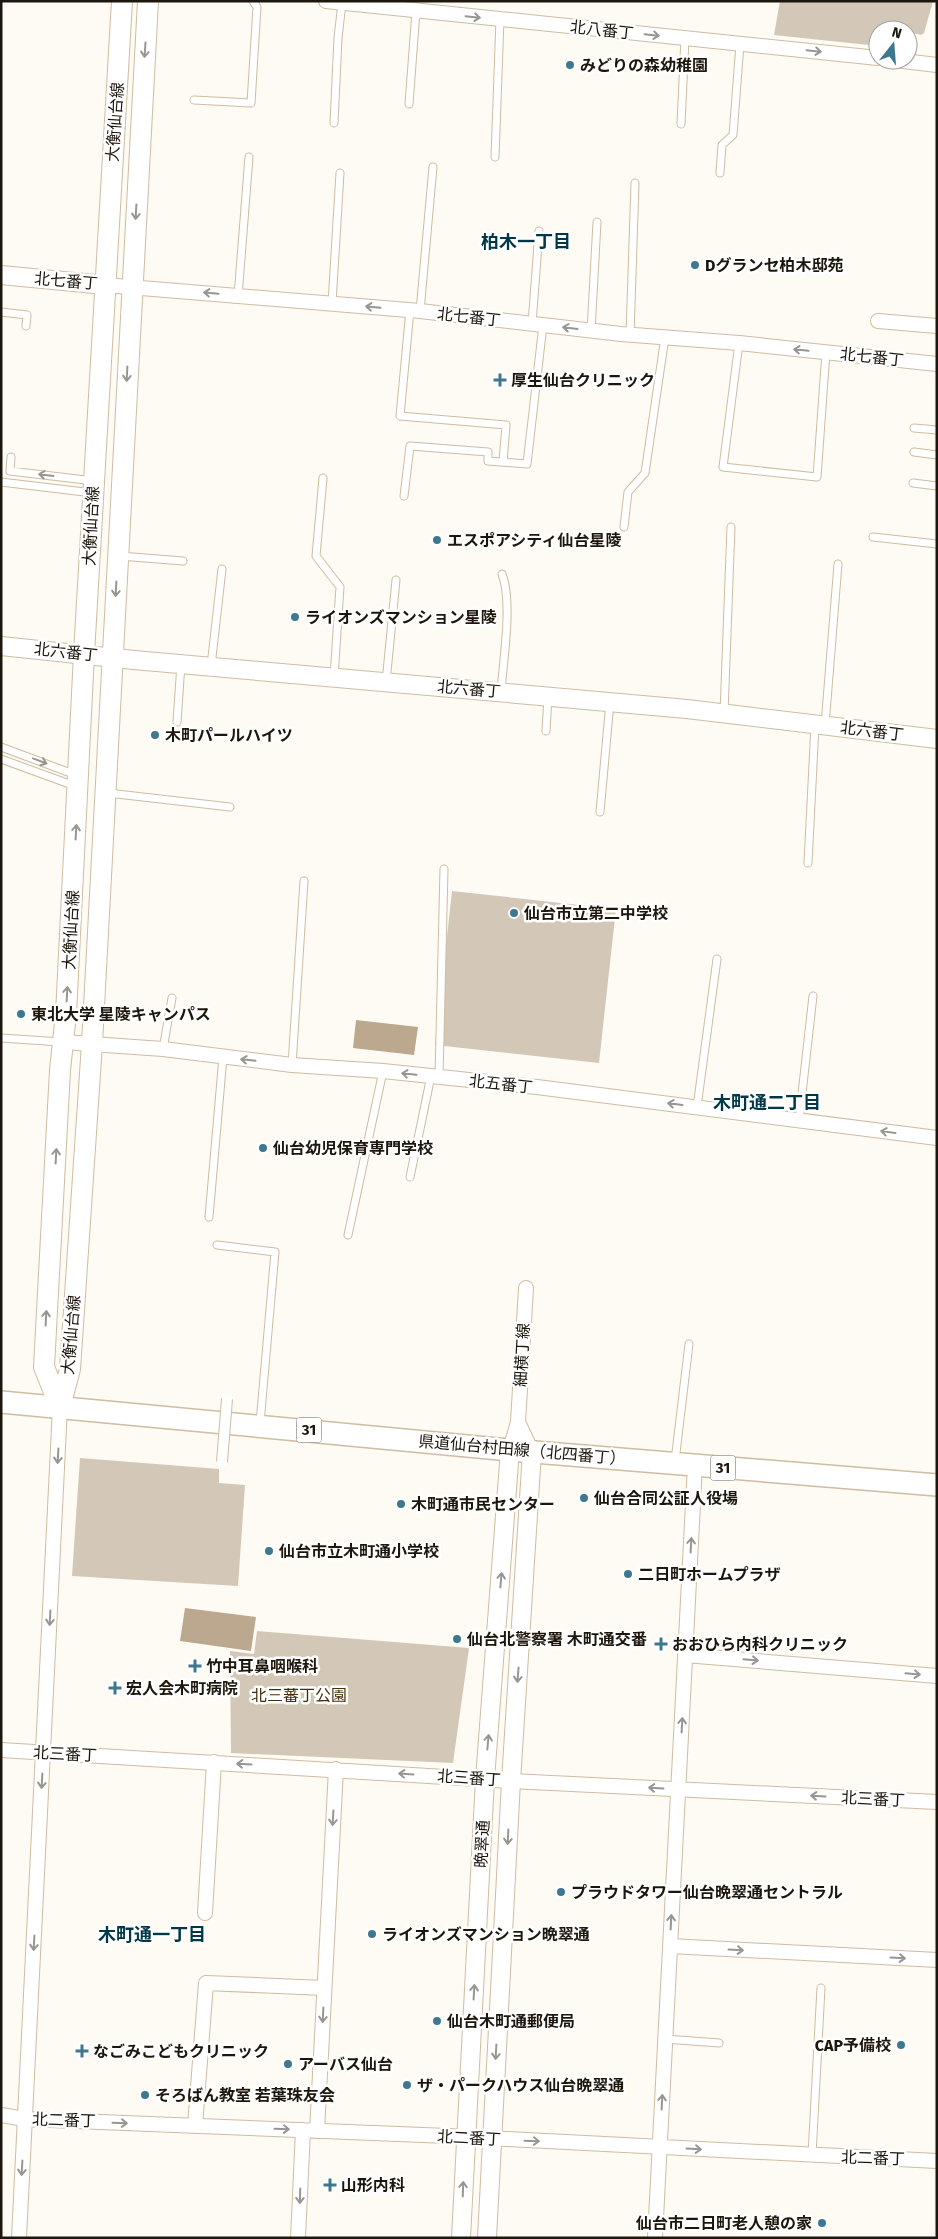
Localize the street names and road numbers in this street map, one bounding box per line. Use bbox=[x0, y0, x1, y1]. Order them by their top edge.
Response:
street label: 北八番丁 bbox=[569, 17, 635, 43]
street label: 大衡仙台線 bbox=[103, 81, 127, 163]
street label: 北七番丁 bbox=[33, 269, 99, 293]
street label: 北七番丁 bbox=[436, 304, 502, 330]
street label: 北七番丁 bbox=[839, 344, 905, 370]
street label: 大衡仙台線 bbox=[79, 486, 103, 566]
street label: 北六番丁 bbox=[33, 639, 99, 665]
street label: 北六番丁 bbox=[436, 677, 502, 701]
street label: 北六番丁 bbox=[839, 718, 905, 744]
street label: 大衡仙台線 bbox=[59, 890, 83, 970]
street label: 北五番丁 bbox=[468, 1071, 534, 1097]
street label: 大衡仙台線 bbox=[58, 1294, 84, 1376]
street label: 細横丁線 bbox=[511, 1323, 533, 1387]
road number: 31 bbox=[296, 1418, 322, 1442]
street label: 県道仙台村田線（北四番丁） bbox=[418, 1431, 626, 1469]
road number: 31 bbox=[710, 1456, 736, 1480]
street label: 北三番丁 bbox=[33, 1743, 97, 1765]
street label: 北三番丁 bbox=[436, 1766, 502, 1790]
street label: 北三番丁 bbox=[841, 1788, 905, 1810]
street label: 晩翠通 bbox=[471, 1820, 493, 1868]
street label: 北二番丁 bbox=[32, 2109, 96, 2131]
street label: 北二番丁 bbox=[437, 2127, 501, 2149]
street label: 北二番丁 bbox=[841, 2147, 905, 2169]

